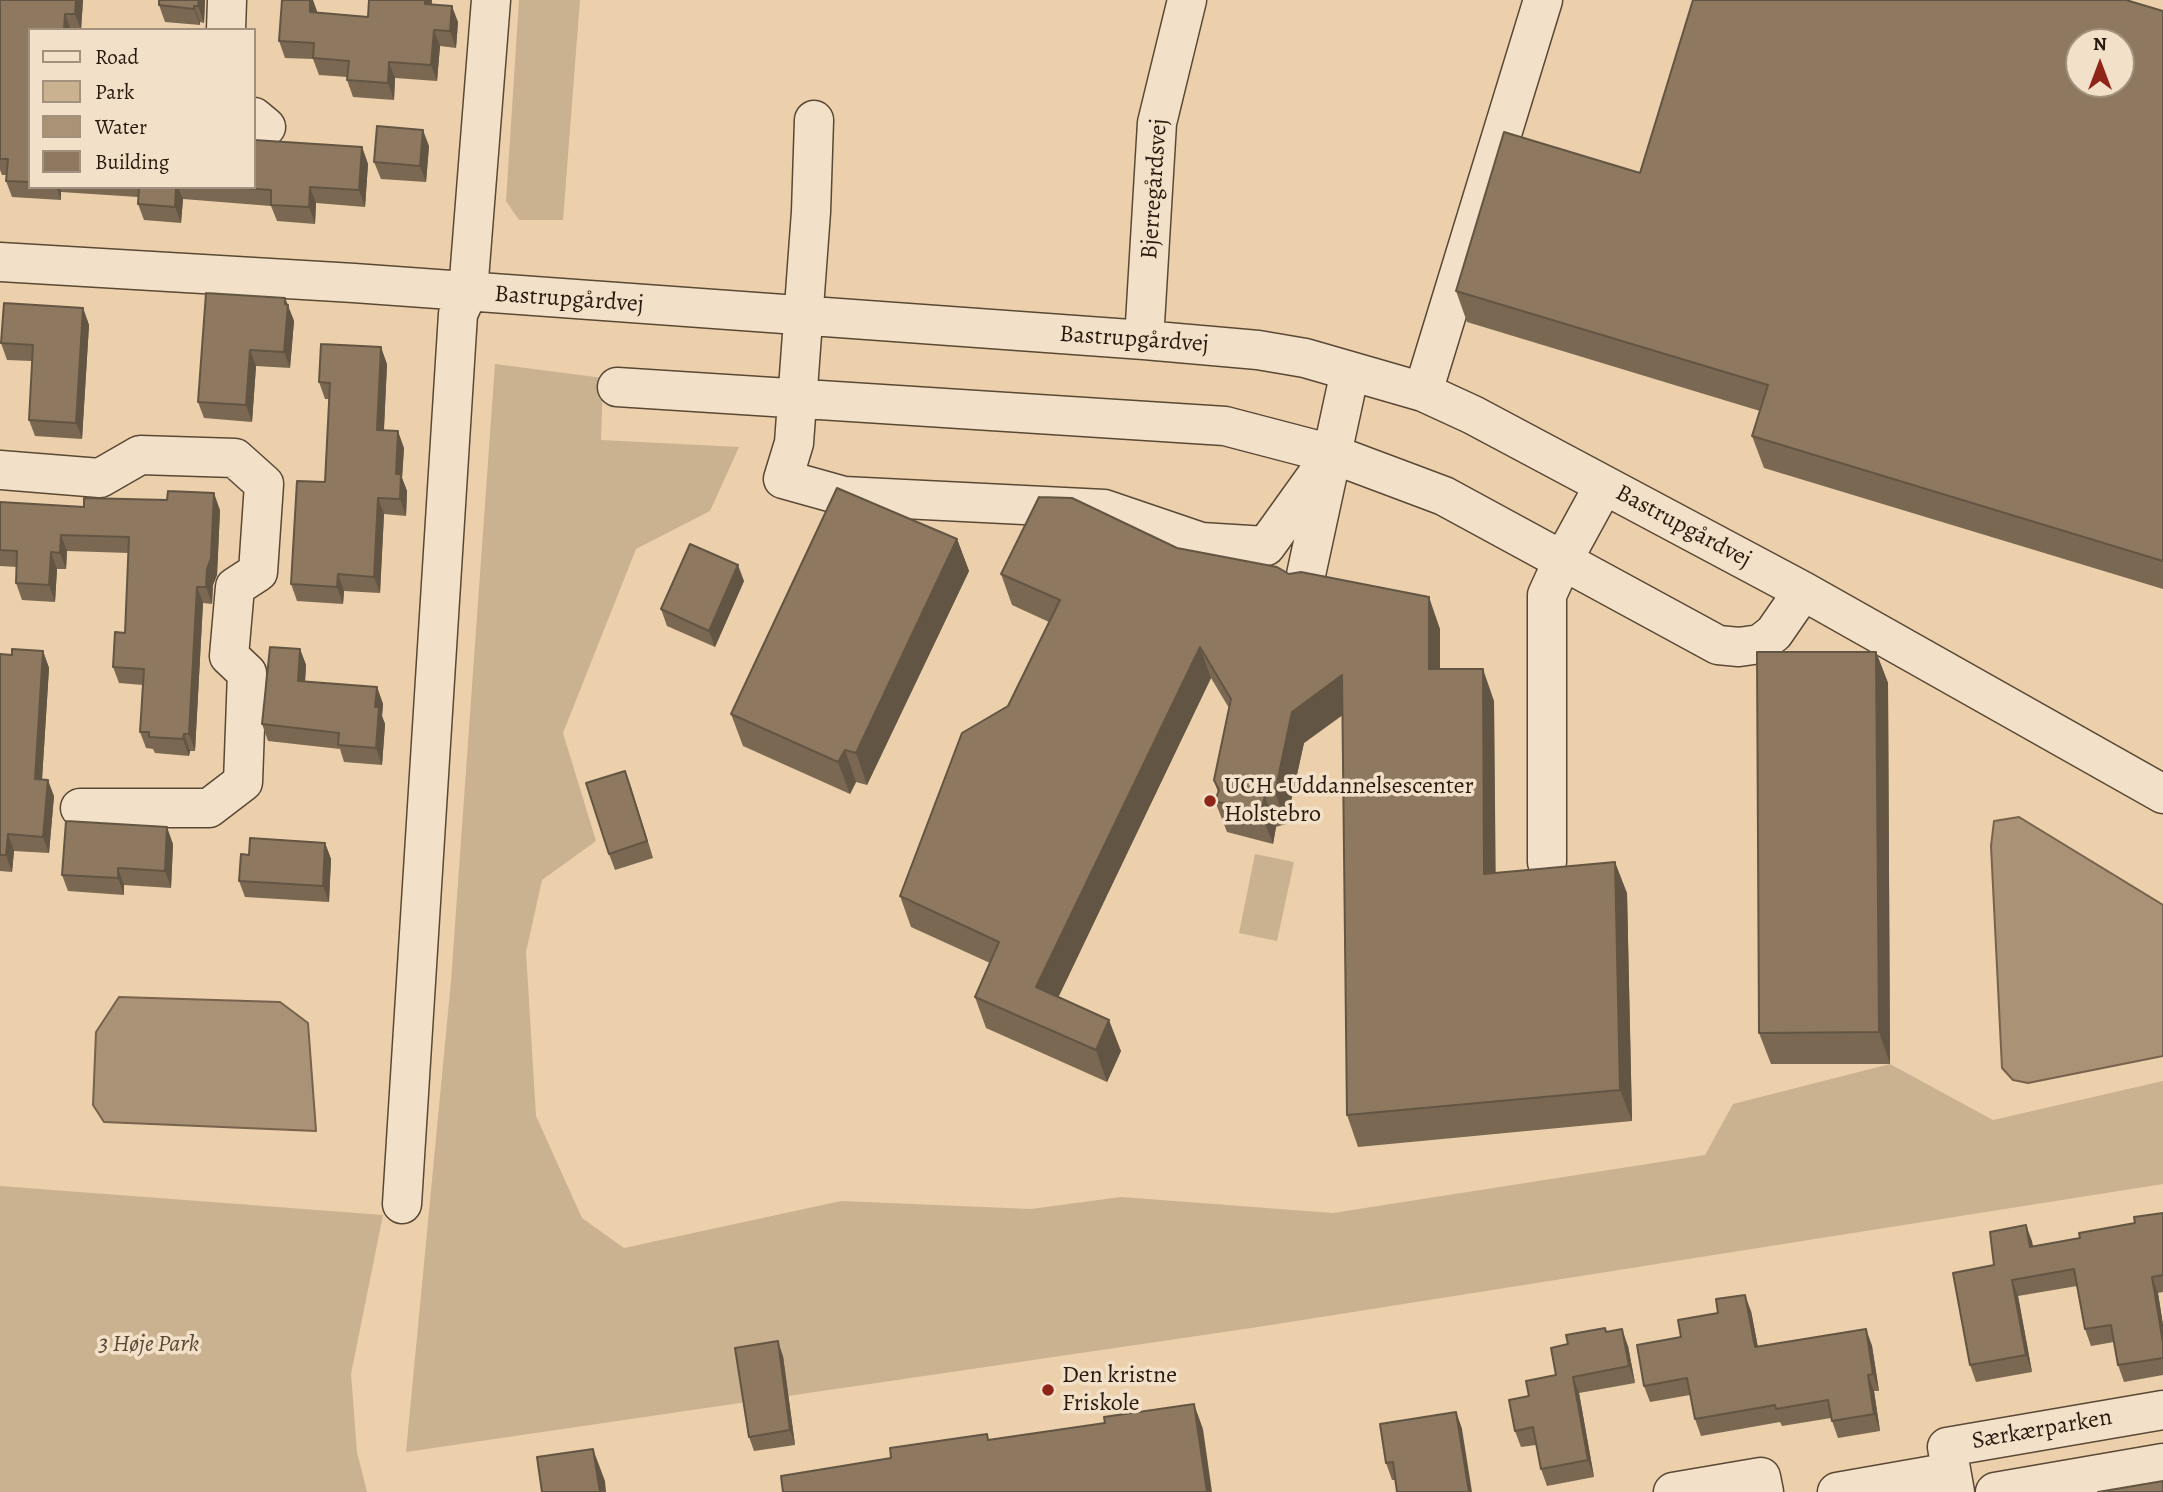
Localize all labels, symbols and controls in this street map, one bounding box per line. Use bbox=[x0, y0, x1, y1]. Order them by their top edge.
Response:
legend bbox=[28, 28, 256, 189]
north arrow bbox=[2065, 28, 2135, 98]
text: N bbox=[2093, 31, 2107, 57]
text: Road bbox=[95, 43, 139, 71]
text: Park bbox=[95, 78, 134, 106]
text: Water bbox=[95, 113, 147, 141]
street label: Bjerregårdsvej bbox=[1136, 118, 1174, 260]
text: Building bbox=[95, 148, 169, 176]
street label: Bastrupgårdvej bbox=[493, 280, 645, 320]
street label: Bastrupgårdvej bbox=[1058, 320, 1210, 360]
street label: Bastrupgårdvej bbox=[1610, 479, 1756, 575]
place label: UCH -Uddannelsescenter Holstebro bbox=[1224, 773, 1474, 829]
marker: UCH -Uddannelsescenter Holstebro bbox=[1202, 793, 1218, 809]
park label: 3 Høje Park bbox=[99, 1331, 199, 1359]
place label: Den kristne Friskole bbox=[1062, 1362, 1177, 1418]
marker: Den kristne Friskole bbox=[1040, 1382, 1056, 1398]
street label: Særkærparken bbox=[1970, 1404, 2114, 1456]

